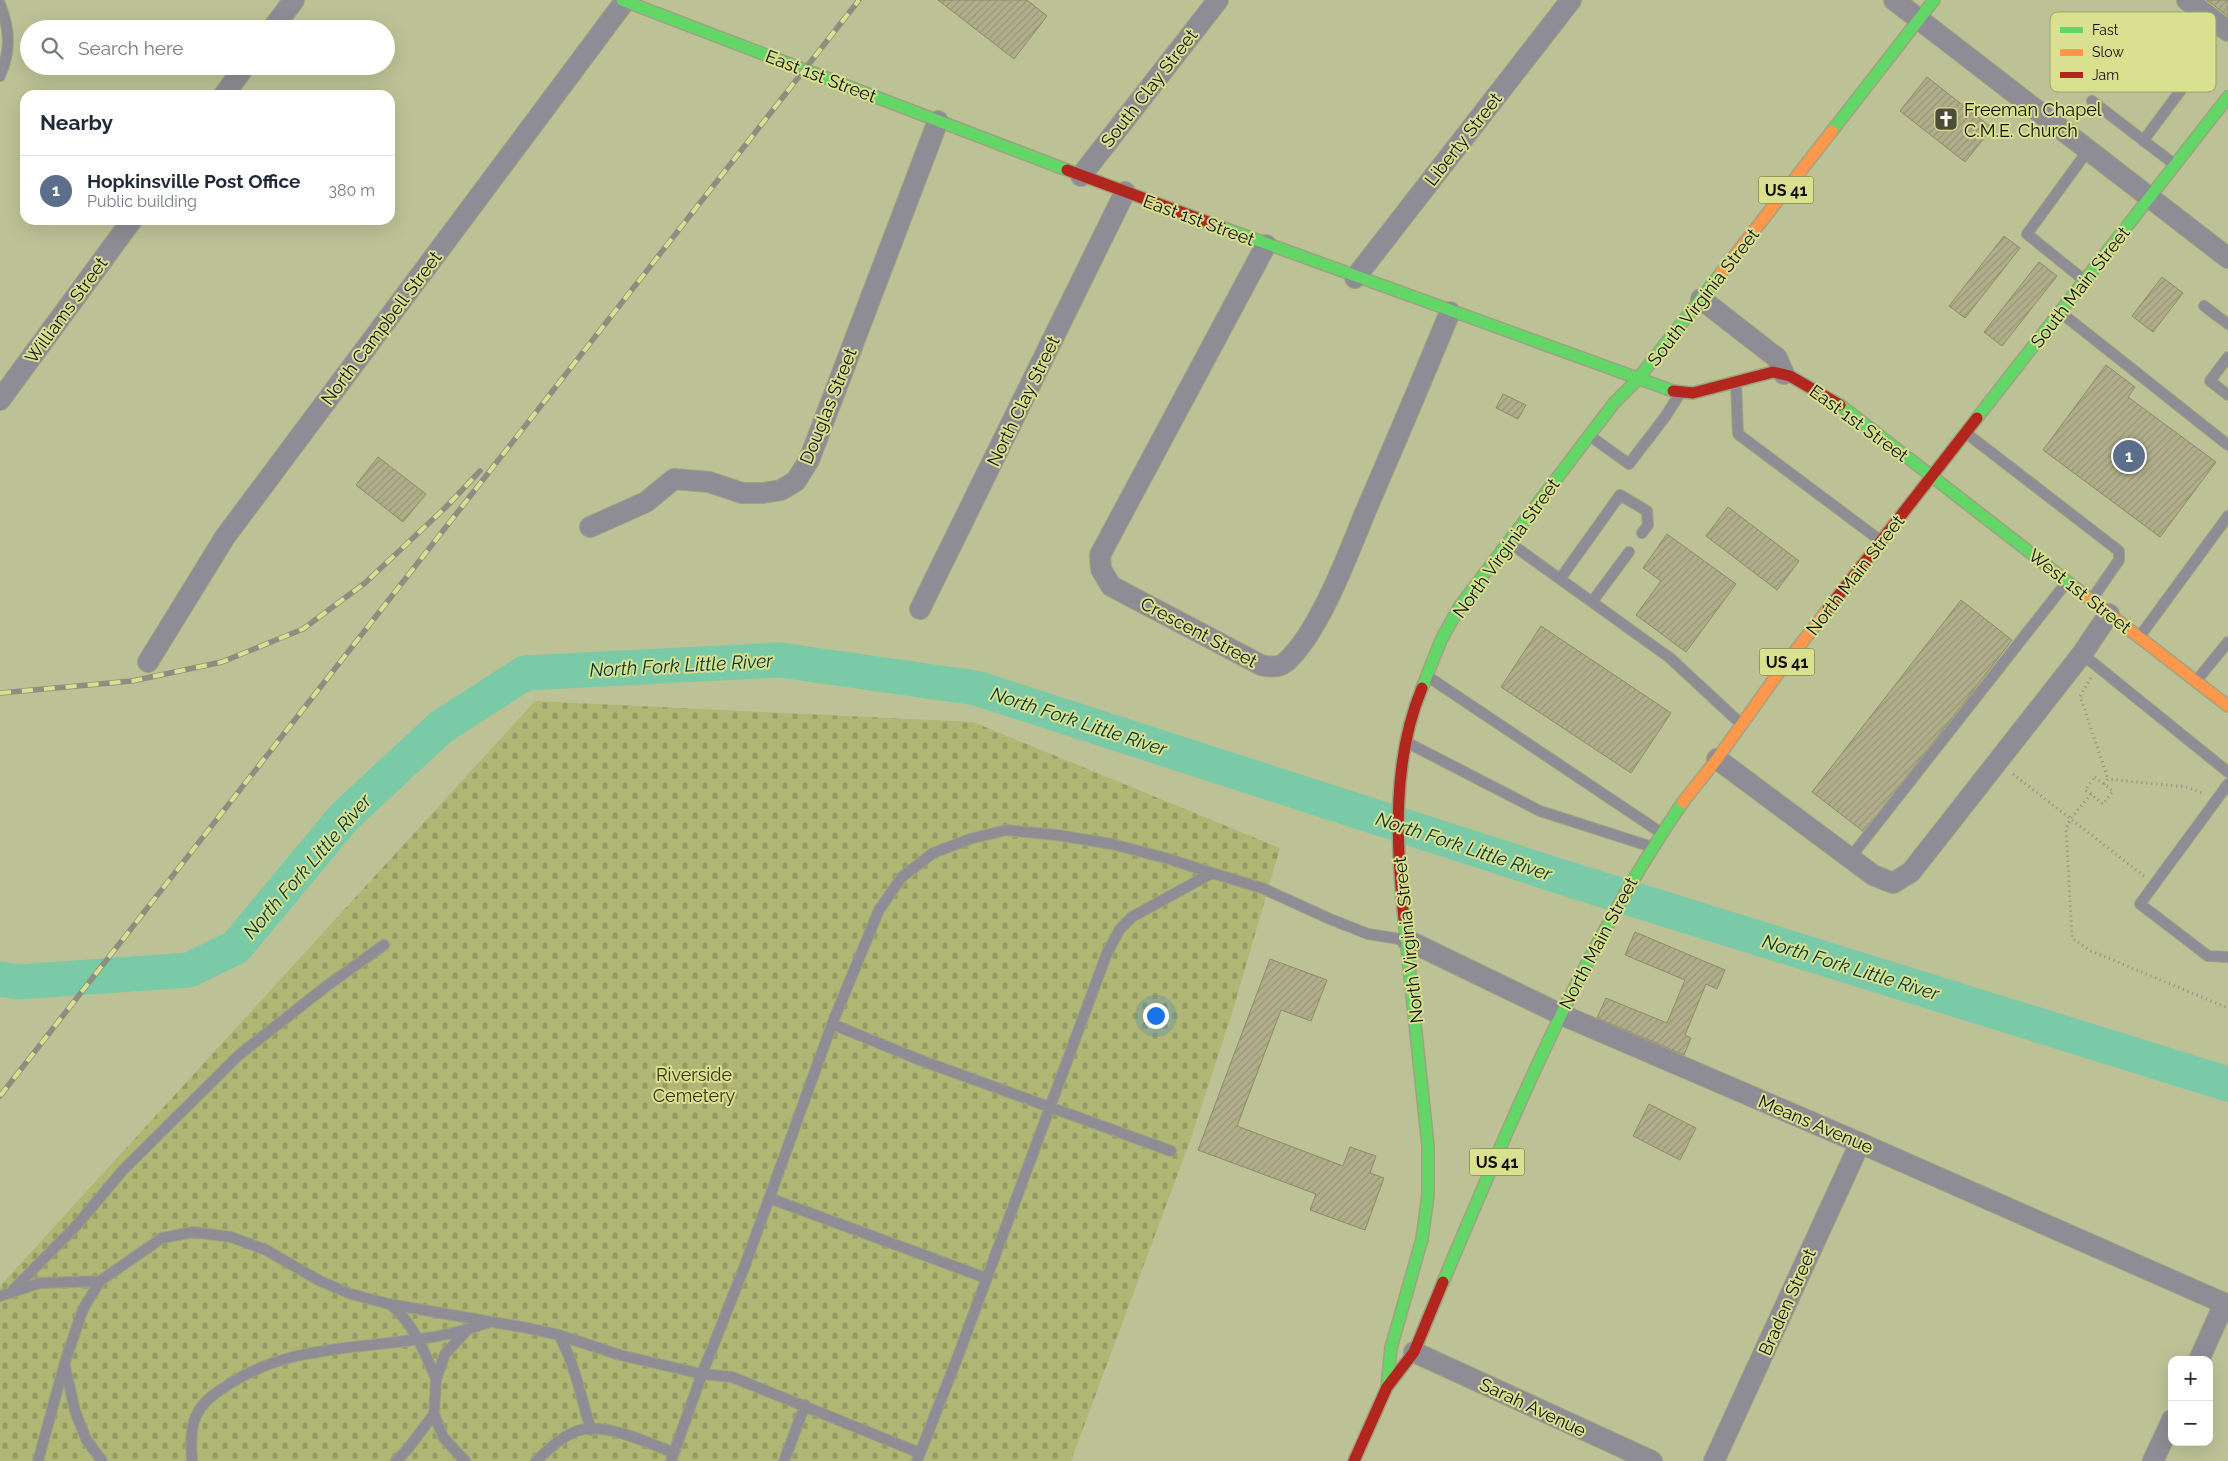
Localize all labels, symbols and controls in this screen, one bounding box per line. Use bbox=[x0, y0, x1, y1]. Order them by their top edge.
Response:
legend bbox=[2050, 12, 2216, 92]
search box bbox=[20, 20, 395, 75]
text: Fast bbox=[2092, 22, 2119, 38]
street label: South Clay Street bbox=[1096, 25, 1202, 151]
icon: search bbox=[38, 34, 66, 62]
text: Search here bbox=[78, 37, 184, 59]
text: Slow bbox=[2092, 44, 2124, 60]
street label: East 1st Street bbox=[763, 45, 879, 107]
text: Jam bbox=[2092, 67, 2119, 83]
street label: Liberty Street bbox=[1420, 88, 1506, 190]
place label: Freeman Chapel C.M.E. Church bbox=[1964, 99, 2102, 141]
church icon: Freeman Chapel C.M.E. Church bbox=[1933, 106, 1959, 132]
text: Nearby bbox=[40, 110, 113, 135]
text: Hopkinsville Post Office bbox=[87, 170, 300, 192]
road number: US 41 bbox=[1758, 176, 1814, 204]
text: 1 bbox=[52, 181, 60, 200]
text: 380 m bbox=[328, 181, 375, 200]
street label: East 1st Street bbox=[1140, 190, 1258, 250]
text: Public building bbox=[87, 192, 197, 211]
street label: South Main Street bbox=[2026, 222, 2134, 352]
street label: South Virginia Street bbox=[1643, 224, 1763, 370]
street label: North Campbell Street bbox=[316, 247, 446, 409]
street label: Williams Street bbox=[20, 253, 112, 367]
street label: North Clay Street bbox=[982, 332, 1064, 470]
street label: Douglas Street bbox=[795, 345, 861, 467]
street label: East 1st Street bbox=[1806, 380, 1912, 466]
pin: 1 bbox=[2113, 437, 2145, 475]
street label: North Virginia Street bbox=[1448, 474, 1564, 622]
street label: North Main Street bbox=[1802, 511, 1908, 639]
street label: West 1st Street bbox=[2025, 544, 2135, 638]
street label: Crescent Street bbox=[1137, 592, 1261, 672]
water label: North Fork Little River bbox=[589, 649, 775, 681]
road number: US 41 bbox=[1760, 649, 1814, 676]
water label: North Fork Little River bbox=[988, 682, 1171, 760]
water label: North Fork Little River bbox=[238, 788, 377, 943]
water label: North Fork Little River bbox=[1373, 807, 1556, 885]
street label: North Virginia Street bbox=[1389, 856, 1427, 1024]
street label: North Main Street bbox=[1554, 873, 1642, 1013]
water label: North Fork Little River bbox=[1760, 930, 1943, 1005]
your location bbox=[1143, 1003, 1169, 1029]
park label: Riverside Cemetery bbox=[653, 1064, 735, 1106]
street label: Means Avenue bbox=[1756, 1090, 1877, 1158]
road number: US 41 bbox=[1470, 1148, 1524, 1176]
street label: Braden Street bbox=[1754, 1245, 1820, 1359]
map controls bbox=[2168, 1356, 2213, 1446]
button: + bbox=[2168, 1356, 2213, 1401]
street label: Sarah Avenue bbox=[1477, 1373, 1590, 1441]
button: − bbox=[2168, 1401, 2213, 1446]

